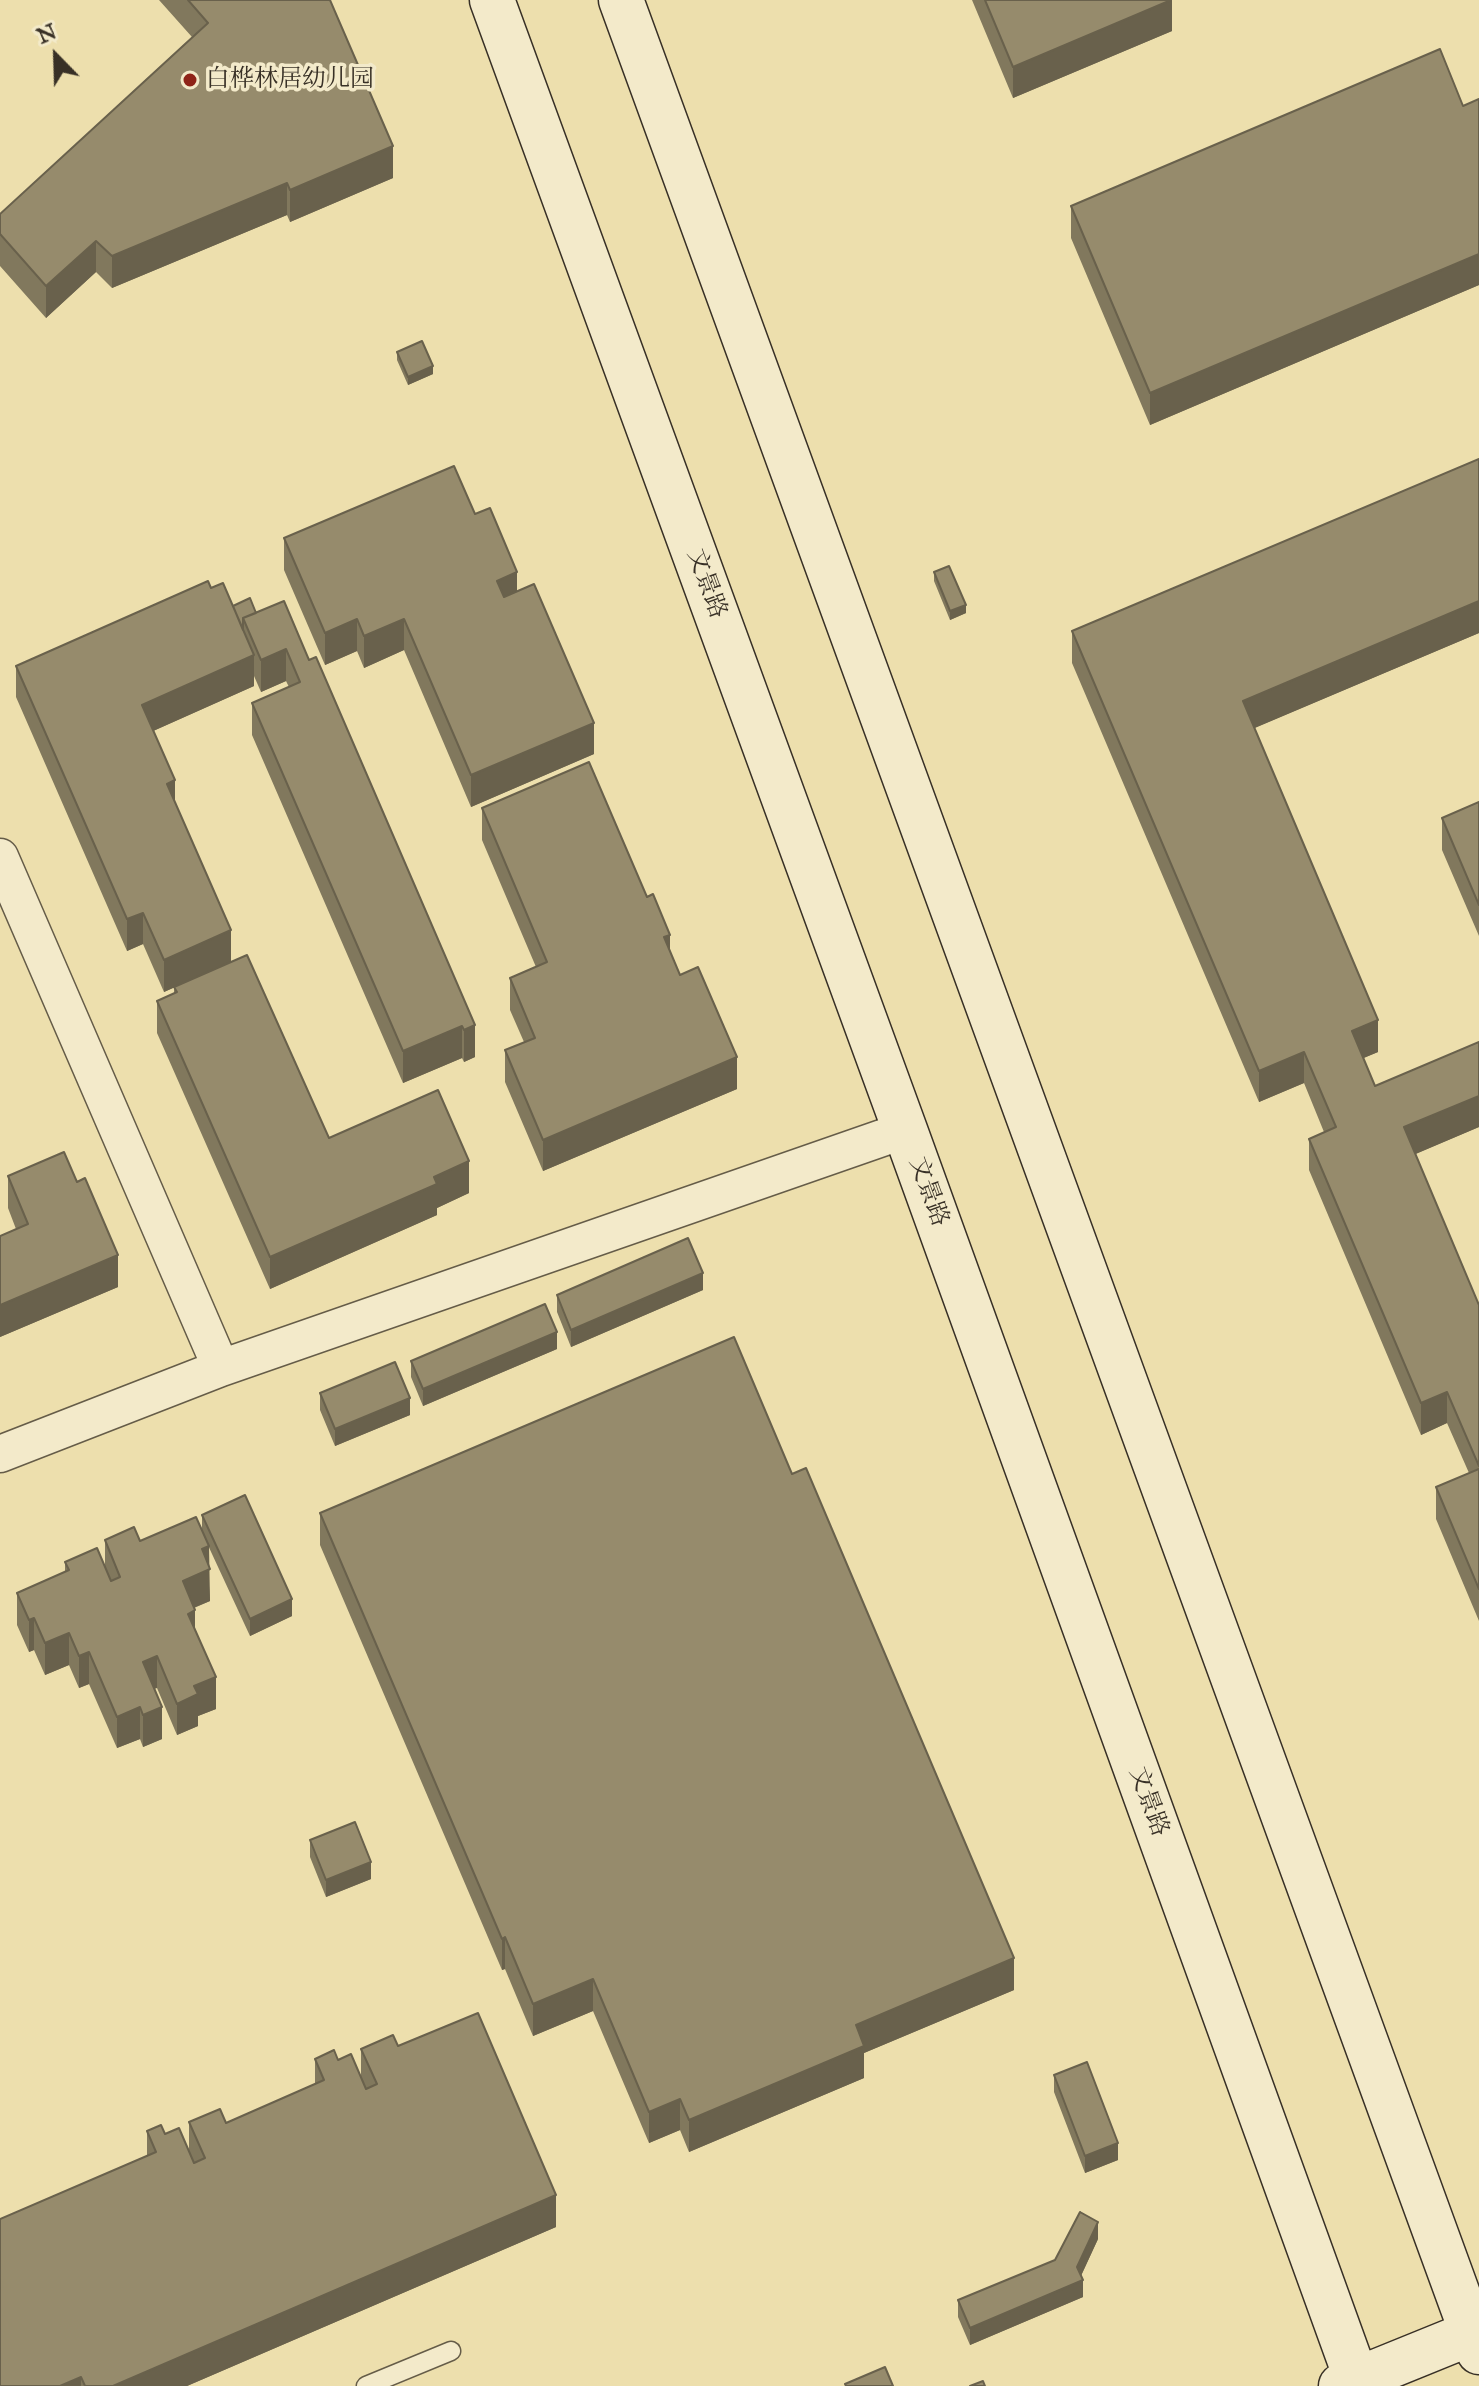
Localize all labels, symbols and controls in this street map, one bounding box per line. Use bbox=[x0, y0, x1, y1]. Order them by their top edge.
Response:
north arrow bbox=[16, 16, 96, 96]
text: N bbox=[33, 17, 60, 50]
place label: 白桦林居幼儿园 bbox=[206, 66, 374, 94]
marker: 白桦林居幼儿园 bbox=[181, 71, 199, 89]
street label: 文景路 bbox=[680, 545, 732, 623]
street label: 文景路 bbox=[902, 1153, 954, 1231]
street label: 文景路 bbox=[1122, 1763, 1174, 1841]

